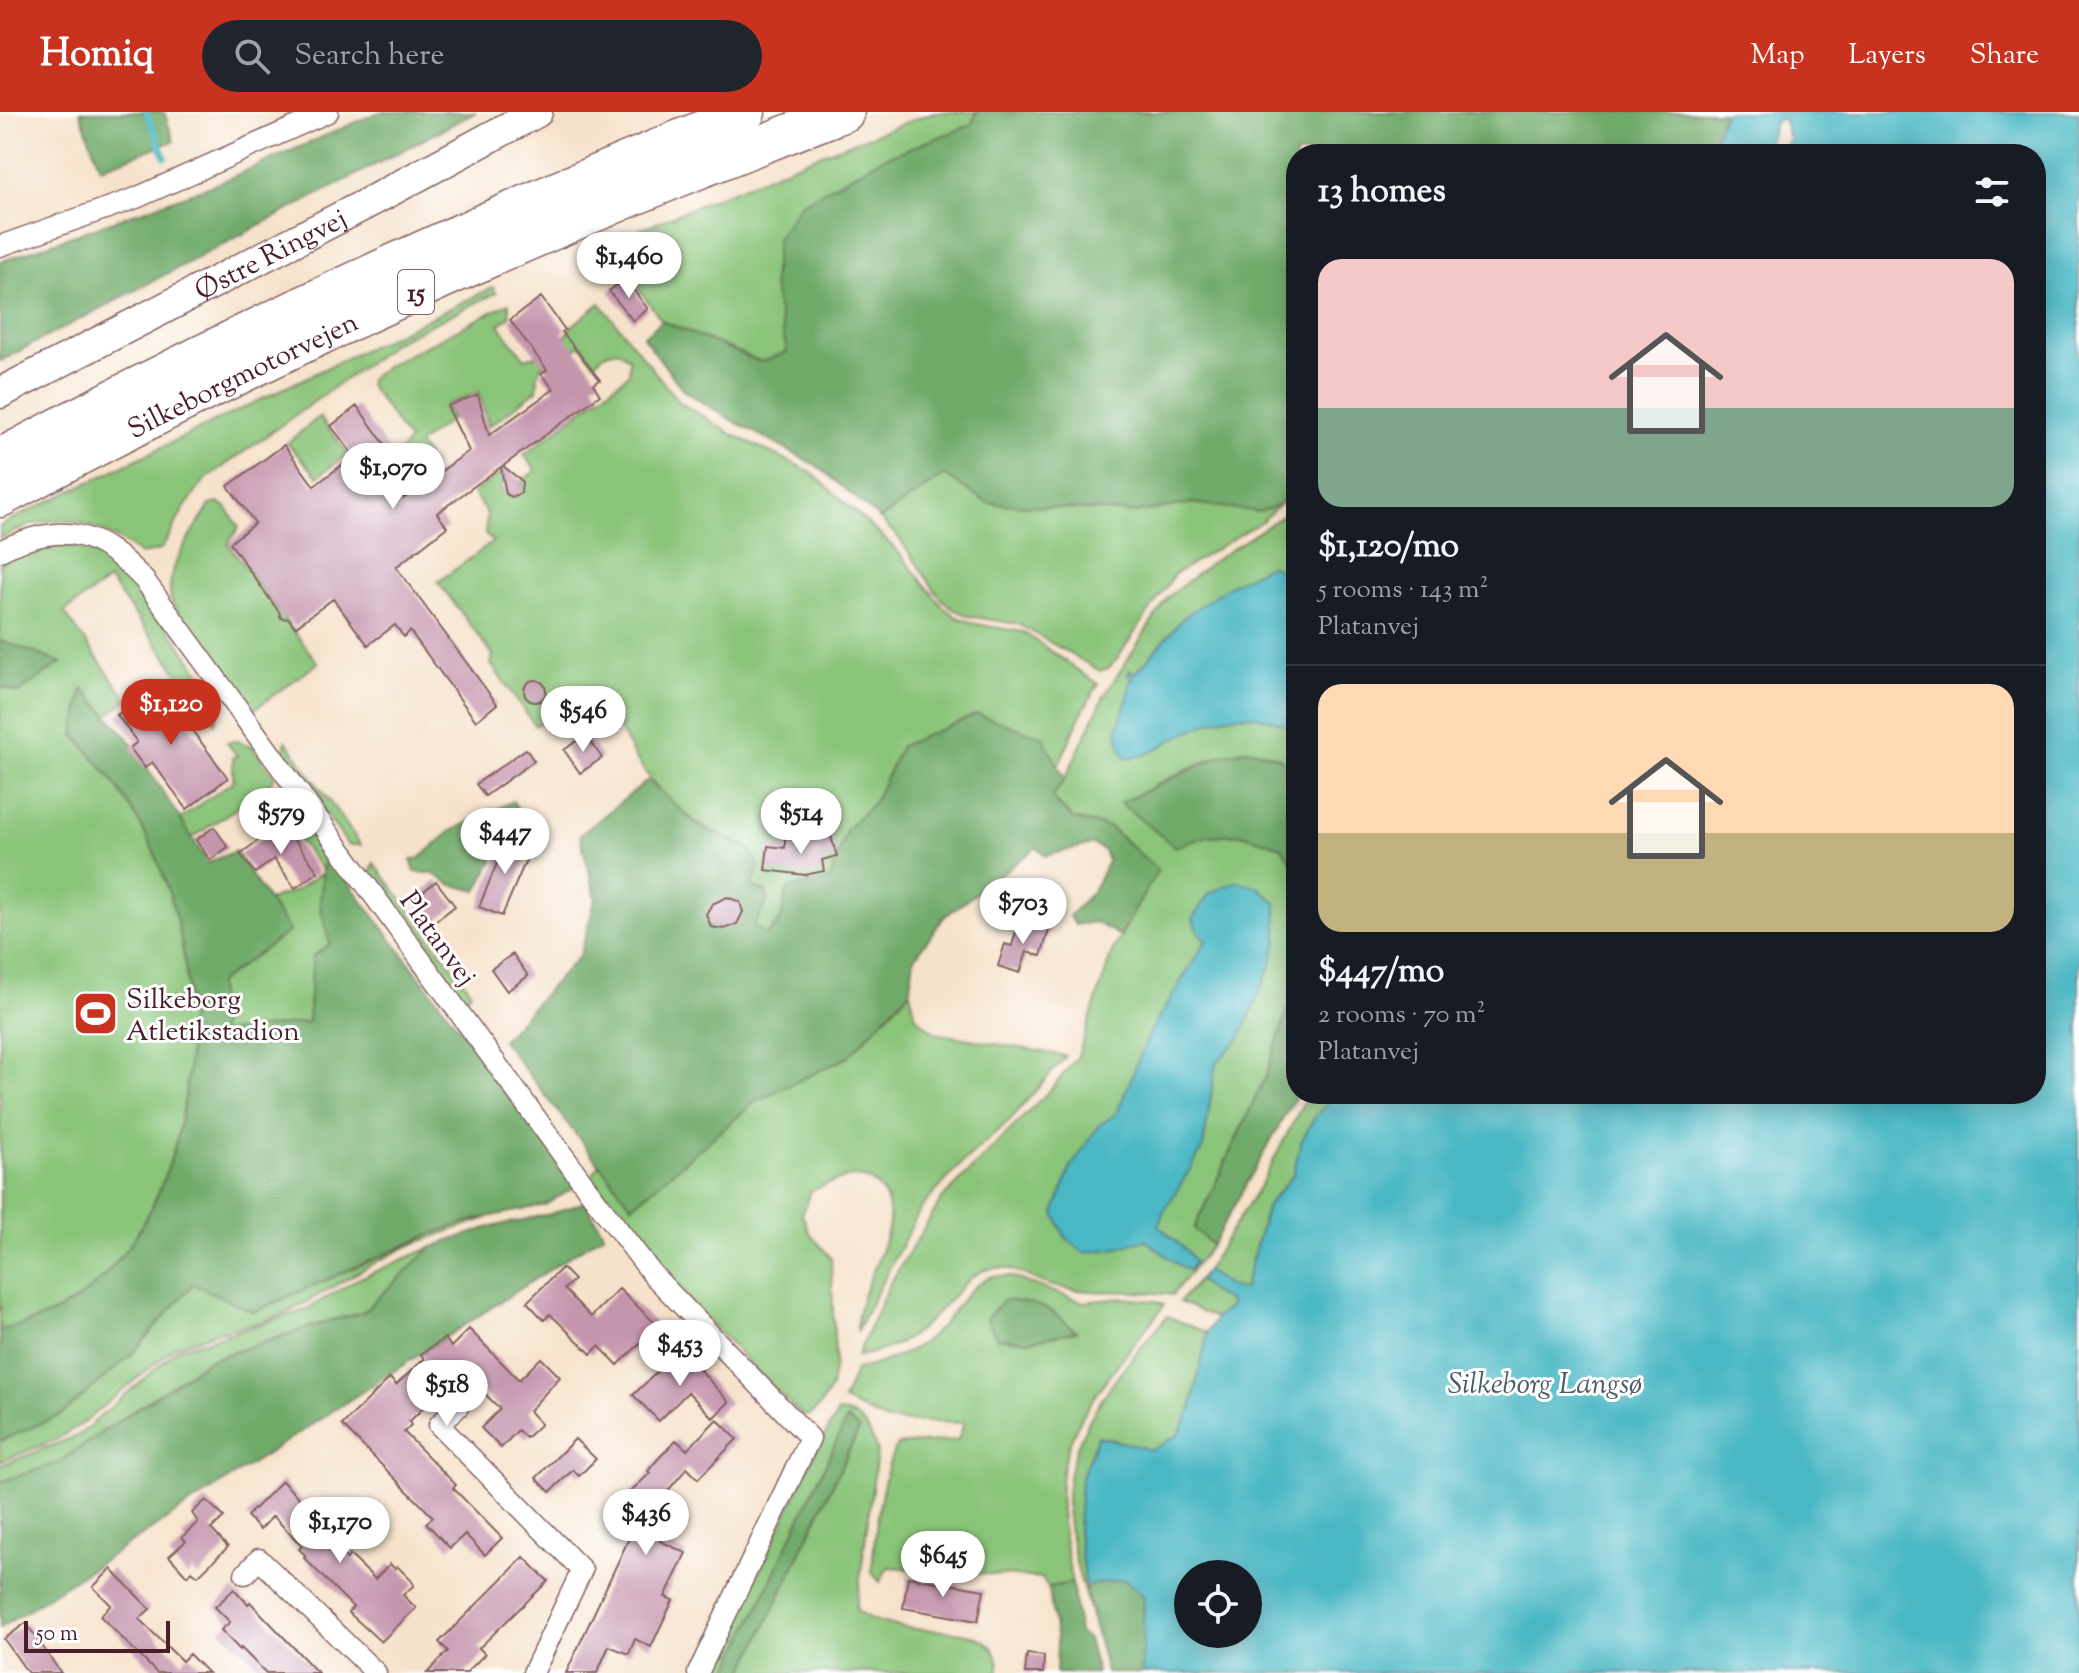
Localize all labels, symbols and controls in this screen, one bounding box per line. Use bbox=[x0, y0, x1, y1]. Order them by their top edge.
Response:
search box bbox=[202, 20, 762, 92]
text: Homiq bbox=[40, 29, 154, 83]
icon: search bbox=[230, 34, 274, 78]
text: Search here bbox=[294, 35, 445, 78]
text: Map bbox=[1751, 36, 1804, 76]
text: Layers bbox=[1848, 36, 1926, 76]
text: Share bbox=[1970, 36, 2039, 76]
text: 13 homes bbox=[1318, 168, 1446, 217]
icon: filters bbox=[1970, 170, 2014, 214]
street label: Østre Ringvej bbox=[188, 200, 355, 312]
pin: $1,460 bbox=[564, 232, 694, 300]
text: $1,460 bbox=[595, 239, 663, 276]
road number: 15 bbox=[398, 270, 434, 314]
street label: Silkeborgmotorvejen bbox=[121, 304, 366, 451]
icon: home bbox=[1594, 311, 1738, 455]
pin: $1,070 bbox=[328, 443, 458, 511]
text: $1,070 bbox=[359, 450, 427, 487]
text: $1,120/mo bbox=[1318, 523, 1459, 572]
text: 5 rooms · 143 m² bbox=[1318, 572, 1488, 609]
text: Platanvej bbox=[1318, 609, 1419, 646]
pin: $1,120 bbox=[106, 679, 236, 747]
text: $1,120 bbox=[139, 686, 203, 723]
pin: $546 bbox=[536, 686, 630, 754]
text: $546 bbox=[559, 693, 607, 730]
icon: home bbox=[1594, 736, 1738, 880]
pin: $579 bbox=[234, 788, 328, 856]
pin: $514 bbox=[754, 788, 848, 856]
text: $579 bbox=[257, 795, 305, 832]
text: $514 bbox=[779, 795, 823, 832]
pin: $447 bbox=[458, 808, 552, 876]
text: $447 bbox=[478, 815, 532, 852]
pin: $703 bbox=[976, 878, 1070, 946]
street label: Platanvej bbox=[388, 884, 485, 996]
text: $703 bbox=[998, 885, 1048, 922]
text: $447/mo bbox=[1318, 948, 1444, 997]
place label: Silkeborg Atletikstadion bbox=[126, 981, 300, 1053]
sports icon: Silkeborg Atletikstadion bbox=[71, 990, 119, 1038]
text: 2 rooms · 70 m² bbox=[1318, 997, 1485, 1034]
text: Platanvej bbox=[1318, 1034, 1419, 1071]
pin: $453 bbox=[633, 1320, 727, 1388]
text: $453 bbox=[657, 1327, 703, 1364]
pin: $518 bbox=[400, 1360, 494, 1428]
water label: Silkeborg Langsø bbox=[1448, 1364, 1642, 1407]
text: $518 bbox=[425, 1367, 469, 1404]
pin: $436 bbox=[599, 1489, 693, 1557]
text: $436 bbox=[621, 1496, 671, 1533]
pin: $1,170 bbox=[275, 1497, 405, 1565]
text: $1,170 bbox=[308, 1504, 372, 1541]
pin: $645 bbox=[896, 1531, 990, 1599]
text: $645 bbox=[919, 1538, 967, 1575]
map controls bbox=[1174, 1560, 1262, 1648]
button: locate bbox=[1174, 1560, 1262, 1648]
scale bar bbox=[24, 1617, 170, 1653]
text: 50 m bbox=[36, 1619, 78, 1651]

